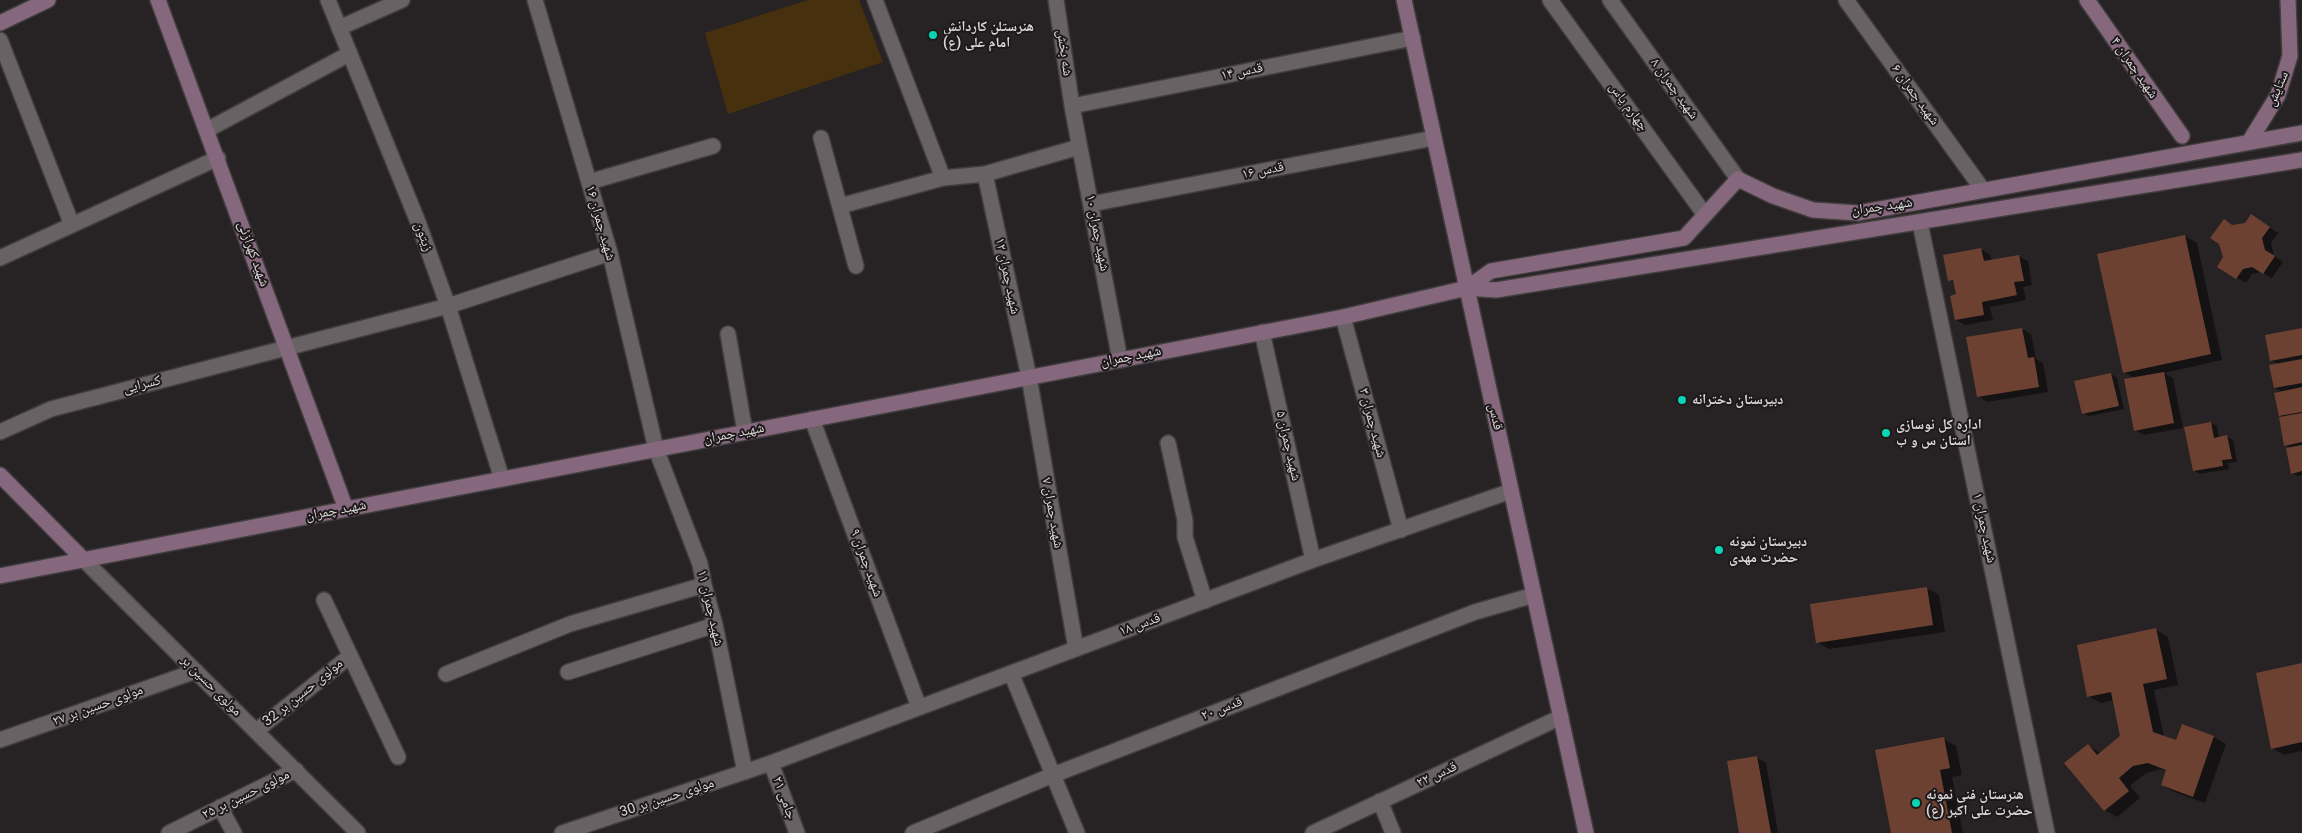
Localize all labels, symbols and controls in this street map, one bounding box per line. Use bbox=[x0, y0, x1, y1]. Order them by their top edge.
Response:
place label: هنرستلن کاردانش امام علی (ع) bbox=[943, 19, 1034, 52]
marker: هنرستلن کاردانش امام علی (ع) bbox=[927, 29, 939, 41]
street label: شه بخش bbox=[1052, 29, 1076, 77]
street label: شهید چمران ۴ bbox=[2107, 34, 2161, 102]
street label: شهید چمران ۸ bbox=[1646, 55, 1702, 123]
street label: قدس ۱۴ bbox=[1219, 60, 1265, 84]
street label: شهید چمران ۶ bbox=[1887, 61, 1943, 129]
street label: ستایش bbox=[2263, 69, 2293, 109]
street label: چهارم یاس bbox=[1605, 79, 1651, 135]
street label: قدس ۱۶ bbox=[1240, 159, 1286, 183]
street label: شهید چمران ۱۶ bbox=[581, 183, 619, 263]
street label: شهید چمران ۱۰ bbox=[1081, 193, 1113, 273]
street label: شهید چمران bbox=[1850, 194, 1914, 220]
street label: شهید کهرازئی bbox=[233, 219, 273, 289]
street label: زیتون bbox=[410, 220, 436, 254]
street label: شهید چمران ۱۲ bbox=[991, 236, 1023, 316]
street label: شهید چمران bbox=[1099, 343, 1163, 371]
street label: کسرایی bbox=[121, 372, 163, 398]
street label: شهید چمران ۳ bbox=[1355, 386, 1389, 460]
place label: دبیرستان دخترانه bbox=[1692, 392, 1783, 408]
marker: دبیرستان دخترانه bbox=[1676, 394, 1688, 406]
street label: قدس bbox=[1484, 402, 1506, 432]
street label: شهید چمران ۵ bbox=[1272, 409, 1304, 483]
place label: اداره کل نوسازی استان س و ب bbox=[1896, 417, 1982, 450]
street label: شهید چمران bbox=[702, 420, 766, 448]
marker: اداره کل نوسازی استان س و ب bbox=[1880, 427, 1892, 439]
street label: شهید چمران ۷ bbox=[1038, 476, 1066, 550]
street label: شهید چمران ۱ bbox=[1968, 491, 2000, 565]
street label: شهید چمران bbox=[304, 497, 368, 525]
street label: شهید چمران ۹ bbox=[846, 527, 886, 599]
place label: دبیرستان نمونه حضرت مهدی bbox=[1729, 534, 1807, 566]
marker: دبیرستان نمونه حضرت مهدی bbox=[1713, 544, 1725, 556]
street label: شهید چمران ۱۱ bbox=[693, 568, 727, 648]
street label: قدس ۱۸ bbox=[1117, 610, 1163, 640]
street label: مولوی حسین بر bbox=[177, 652, 245, 720]
street label: مولوی حسین بر 32 bbox=[260, 656, 346, 730]
street label: مولوی حسین بر ۲۷ bbox=[50, 682, 146, 730]
street label: قدس ۲۰ bbox=[1199, 693, 1245, 725]
street label: قدس ۲۲ bbox=[1414, 758, 1460, 792]
street label: مولوی حسین بر ۲۵ bbox=[200, 767, 292, 823]
street label: جامی ۲۱ bbox=[768, 774, 800, 822]
street label: مولوی حسین بر 30 bbox=[618, 775, 716, 821]
place label: هنرستان فنی نمونه حضرت علی اکبر (ع) bbox=[1926, 787, 2033, 820]
marker: هنرستان فنی نمونه حضرت علی اکبر (ع) bbox=[1910, 797, 1922, 809]

